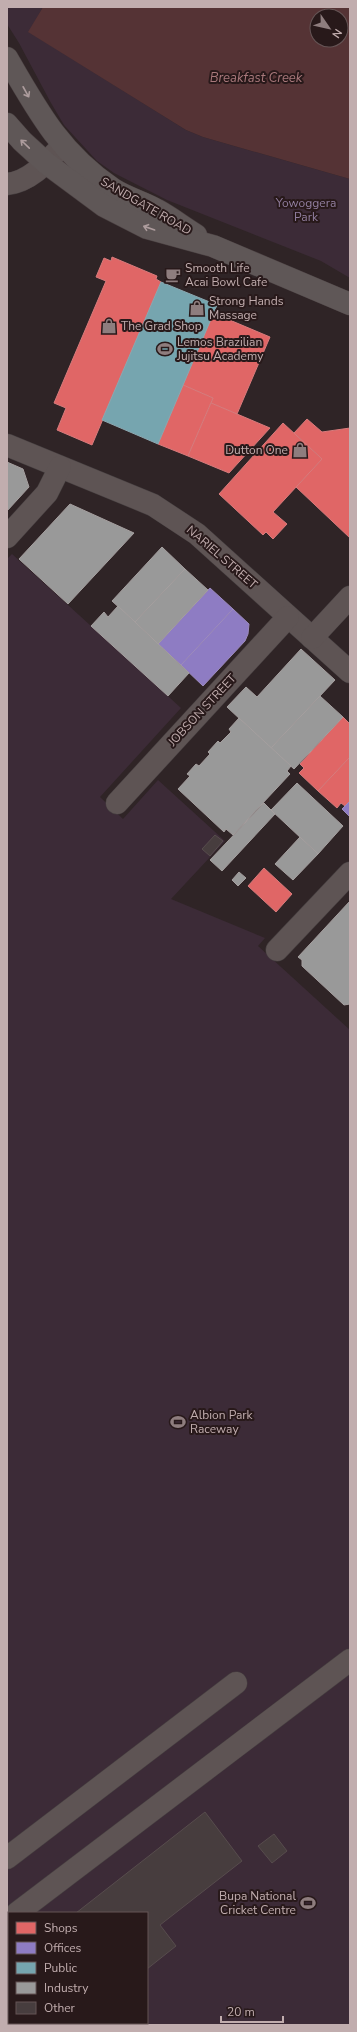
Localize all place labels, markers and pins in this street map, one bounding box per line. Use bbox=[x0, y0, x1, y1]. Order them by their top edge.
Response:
place label: Smooth Life Acai Bowl Cafe bbox=[185, 260, 267, 290]
cafe icon: Smooth Life Acai Bowl Cafe bbox=[164, 266, 182, 284]
place label: Strong Hands Massage bbox=[209, 293, 284, 323]
shop icon: Strong Hands Massage bbox=[188, 299, 206, 317]
shop icon: The Grad Shop bbox=[100, 317, 118, 335]
place label: The Grad Shop bbox=[121, 318, 202, 334]
place label: Lemos Brazilian Jujitsu Academy bbox=[176, 334, 264, 364]
sports icon: Lemos Brazilian Jujitsu Academy bbox=[156, 340, 174, 358]
shop icon: Dutton One bbox=[291, 441, 309, 459]
place label: Dutton One bbox=[225, 442, 288, 458]
place label: Albion Park Raceway bbox=[190, 1407, 254, 1437]
sports icon: Albion Park Raceway bbox=[169, 1413, 187, 1431]
place label: Bupa National Cricket Centre bbox=[219, 1888, 296, 1918]
sports icon: Bupa National Cricket Centre bbox=[299, 1894, 317, 1912]

